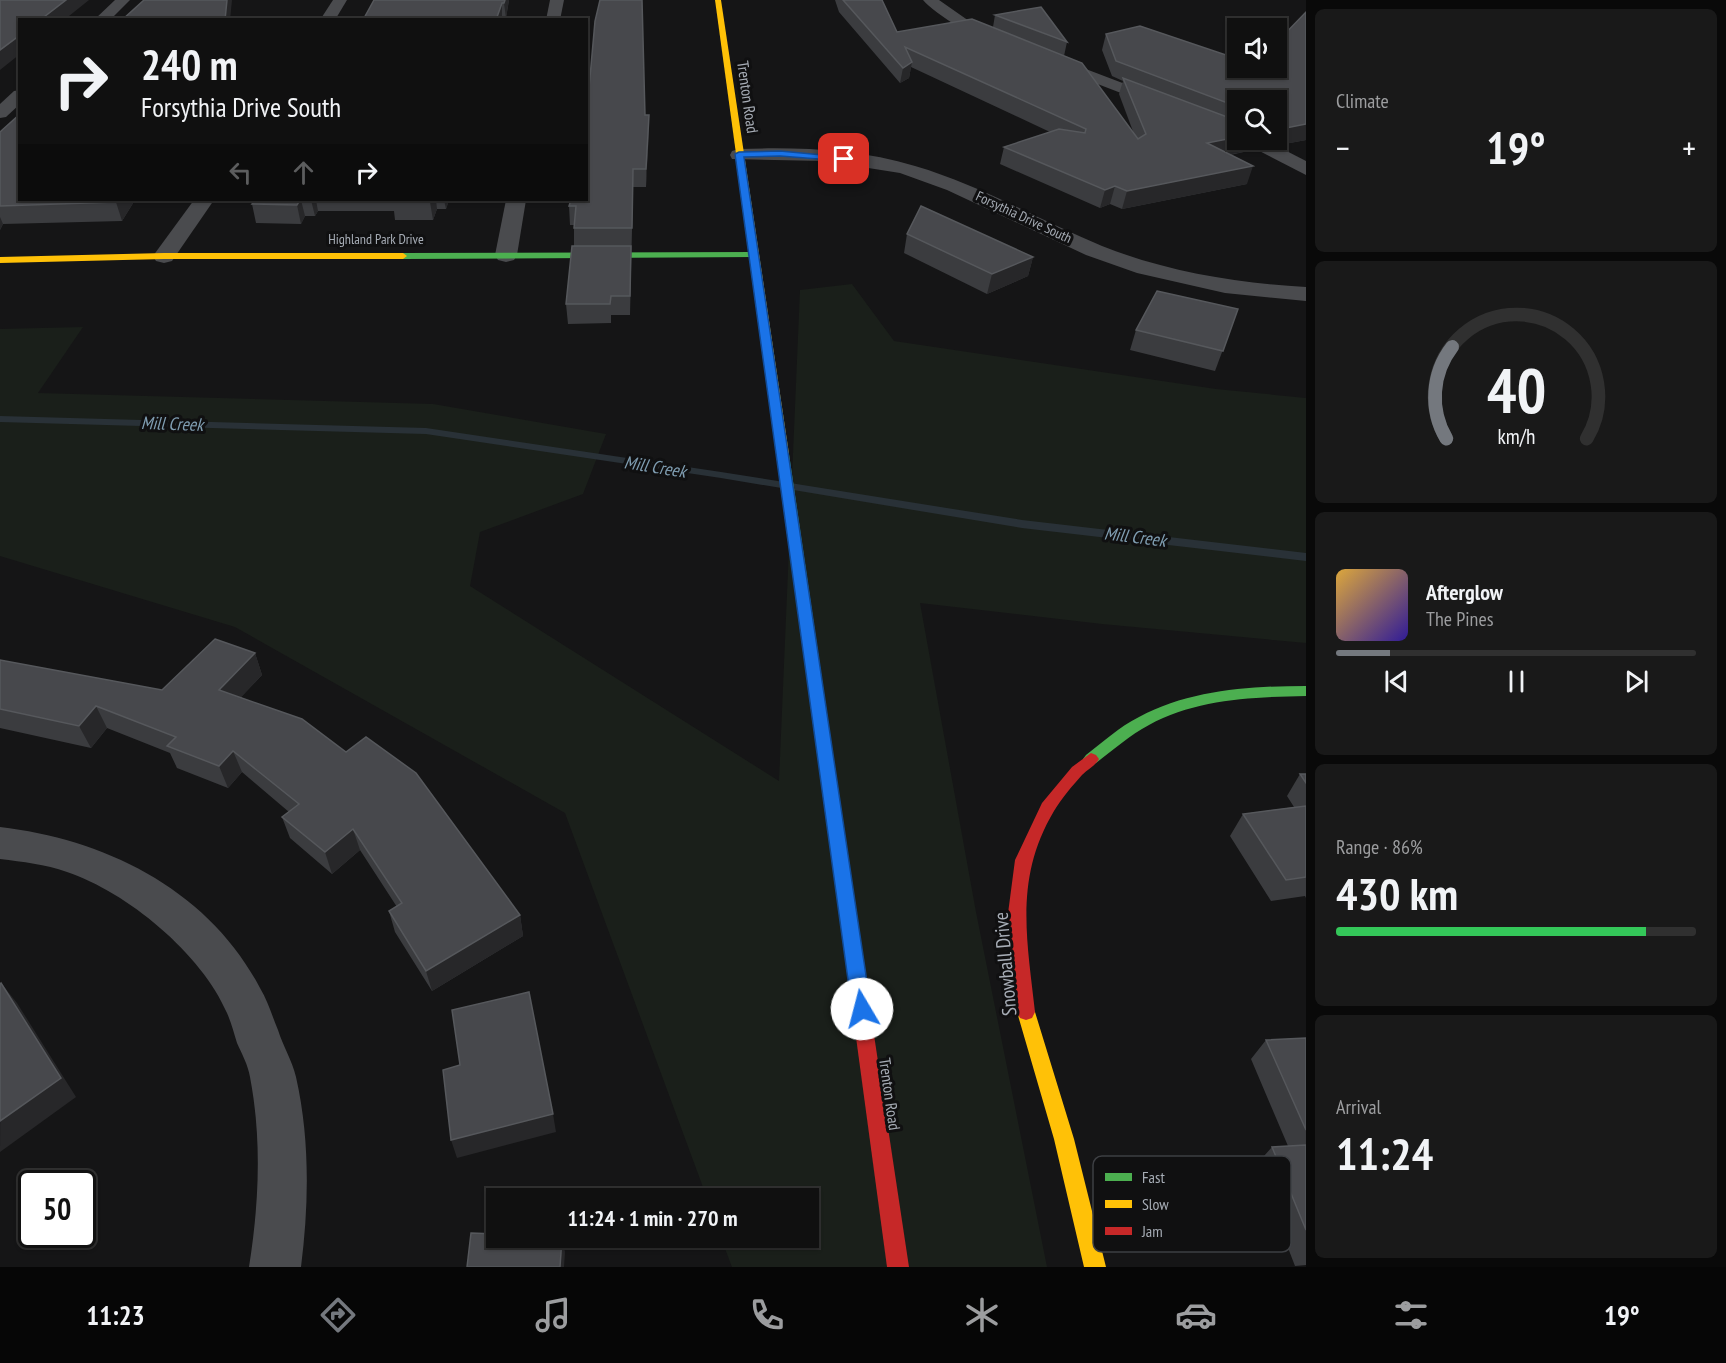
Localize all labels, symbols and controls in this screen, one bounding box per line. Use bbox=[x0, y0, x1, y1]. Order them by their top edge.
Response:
map controls bbox=[1227, 18, 1287, 150]
button: sound bbox=[1227, 18, 1287, 78]
text: 240 m bbox=[141, 37, 238, 92]
icon: right bbox=[42, 42, 120, 120]
street label: Trenton Road bbox=[733, 60, 763, 134]
text: Climate bbox=[1336, 88, 1389, 114]
text: Forsythia Drive South bbox=[141, 90, 341, 124]
button: search bbox=[1227, 90, 1287, 150]
text: 19° bbox=[1486, 118, 1546, 176]
text: − bbox=[1336, 126, 1350, 169]
text: + bbox=[1682, 126, 1696, 169]
pin bbox=[818, 133, 869, 184]
icon: arrive bbox=[827, 142, 860, 175]
icon: left bbox=[224, 156, 257, 189]
icon: ahead bbox=[287, 156, 320, 189]
icon: right bbox=[350, 156, 383, 189]
street label: Forsythia Drive South bbox=[973, 187, 1075, 247]
street label: Highland Park Drive bbox=[328, 230, 424, 248]
text: 40 bbox=[1486, 349, 1546, 430]
water label: Mill Creek bbox=[141, 411, 206, 436]
text: km/h bbox=[1497, 422, 1535, 450]
water label: Mill Creek bbox=[623, 450, 690, 483]
water label: Mill Creek bbox=[1103, 521, 1169, 552]
text: Afterglow bbox=[1426, 578, 1503, 606]
text: The Pines bbox=[1426, 606, 1493, 632]
icon: previous bbox=[1380, 665, 1413, 698]
icon: pause bbox=[1500, 665, 1533, 698]
icon: next bbox=[1620, 665, 1653, 698]
text: Range · 86% bbox=[1336, 834, 1423, 860]
text: 430 km bbox=[1336, 864, 1458, 922]
street label: Snowball Drive bbox=[988, 911, 1022, 1017]
position arrow bbox=[830, 977, 894, 1041]
street label: Trenton Road bbox=[875, 1057, 905, 1131]
text: Arrival bbox=[1336, 1094, 1381, 1120]
text: 11:24 bbox=[1336, 1124, 1433, 1182]
legend bbox=[1093, 1156, 1291, 1252]
text: Fast bbox=[1142, 1167, 1165, 1187]
speed limit sign: 50 bbox=[18, 1170, 96, 1248]
text: Slow bbox=[1142, 1194, 1169, 1214]
text: 11:24 · 1 min · 270 m bbox=[567, 1204, 738, 1232]
text: Jam bbox=[1141, 1221, 1163, 1241]
icon: directions bbox=[317, 1294, 359, 1336]
icon: music bbox=[532, 1294, 574, 1336]
icon: phone bbox=[746, 1294, 788, 1336]
icon: climate bbox=[961, 1294, 1003, 1336]
icon: car bbox=[1175, 1294, 1217, 1336]
icon: filters bbox=[1390, 1294, 1432, 1336]
text: 11:23 bbox=[86, 1298, 145, 1332]
text: 19° bbox=[1604, 1298, 1640, 1332]

